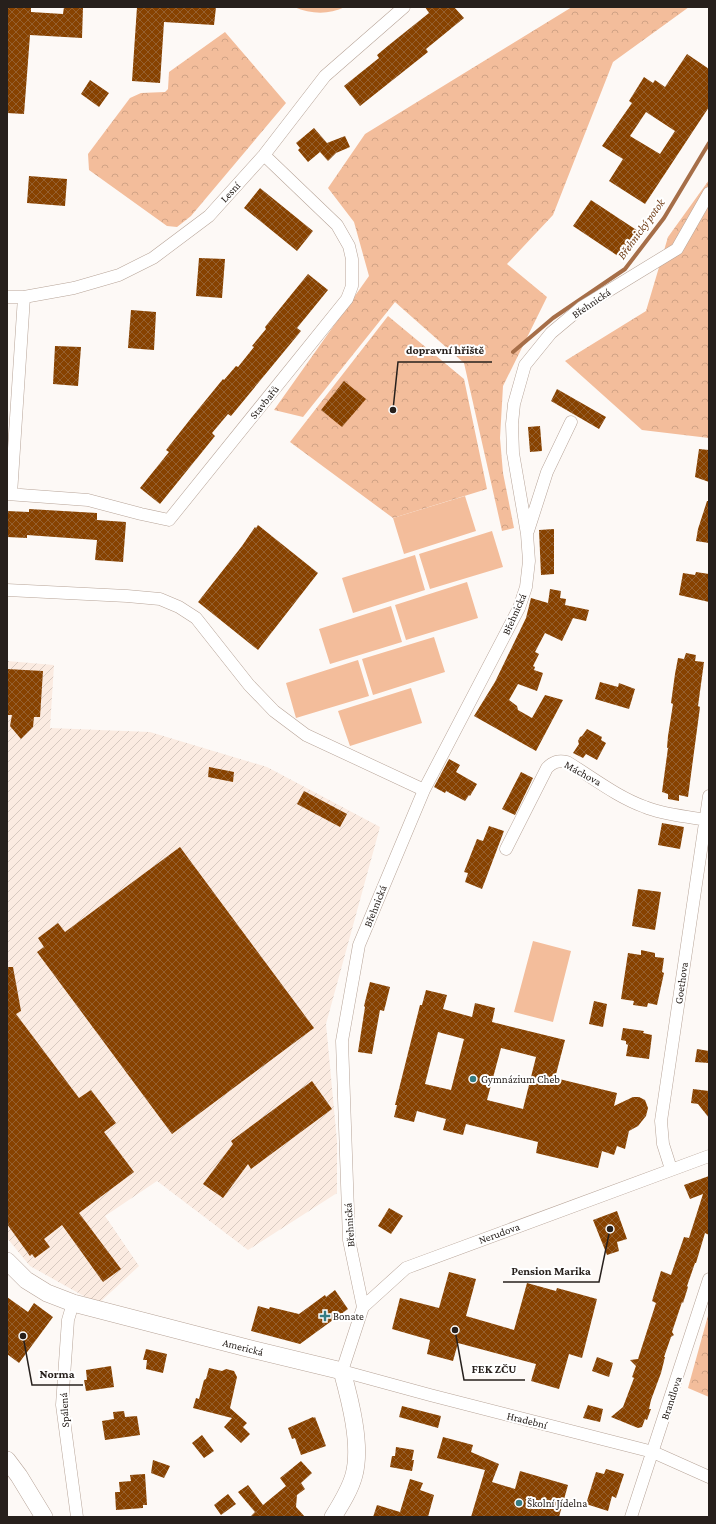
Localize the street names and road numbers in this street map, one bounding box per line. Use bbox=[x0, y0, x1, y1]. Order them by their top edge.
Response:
street label: Lesní bbox=[218, 179, 243, 205]
street label: Břehnická bbox=[569, 286, 613, 320]
street label: Stavbařů bbox=[247, 383, 281, 421]
street label: Břehnická bbox=[500, 591, 528, 637]
street label: Máchova bbox=[563, 758, 603, 788]
street label: Břehnická bbox=[361, 883, 389, 929]
street label: Goethova bbox=[672, 961, 690, 1005]
street label: Břehnická bbox=[341, 1203, 357, 1247]
street label: Nerudova bbox=[477, 1220, 521, 1246]
street label: Americká bbox=[221, 1336, 265, 1358]
street label: Brandlova bbox=[658, 1375, 684, 1421]
street label: Spálená bbox=[57, 1392, 72, 1428]
street label: Hradební bbox=[506, 1409, 549, 1431]

